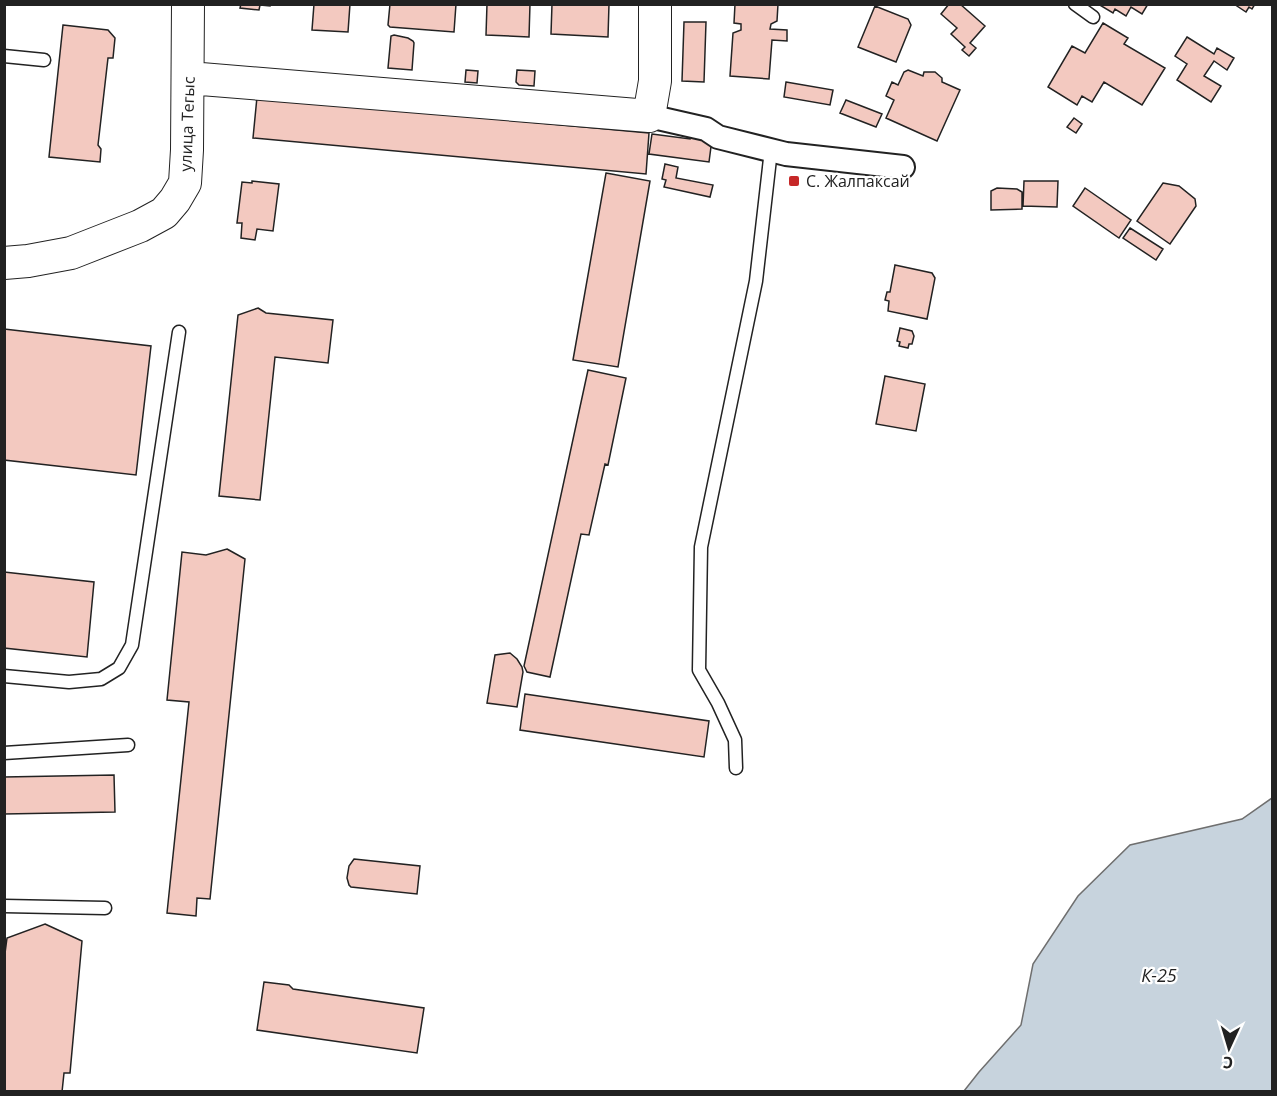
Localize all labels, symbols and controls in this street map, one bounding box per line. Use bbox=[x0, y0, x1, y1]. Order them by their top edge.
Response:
street label: улица Тегыс bbox=[174, 76, 200, 172]
place label: С. Жалпаксай bbox=[806, 170, 910, 192]
marker: С. Жалпаксай bbox=[787, 174, 801, 188]
water label: К-25 bbox=[1141, 963, 1177, 987]
north arrow bbox=[1199, 1018, 1259, 1078]
text: С bbox=[1222, 1052, 1234, 1074]

